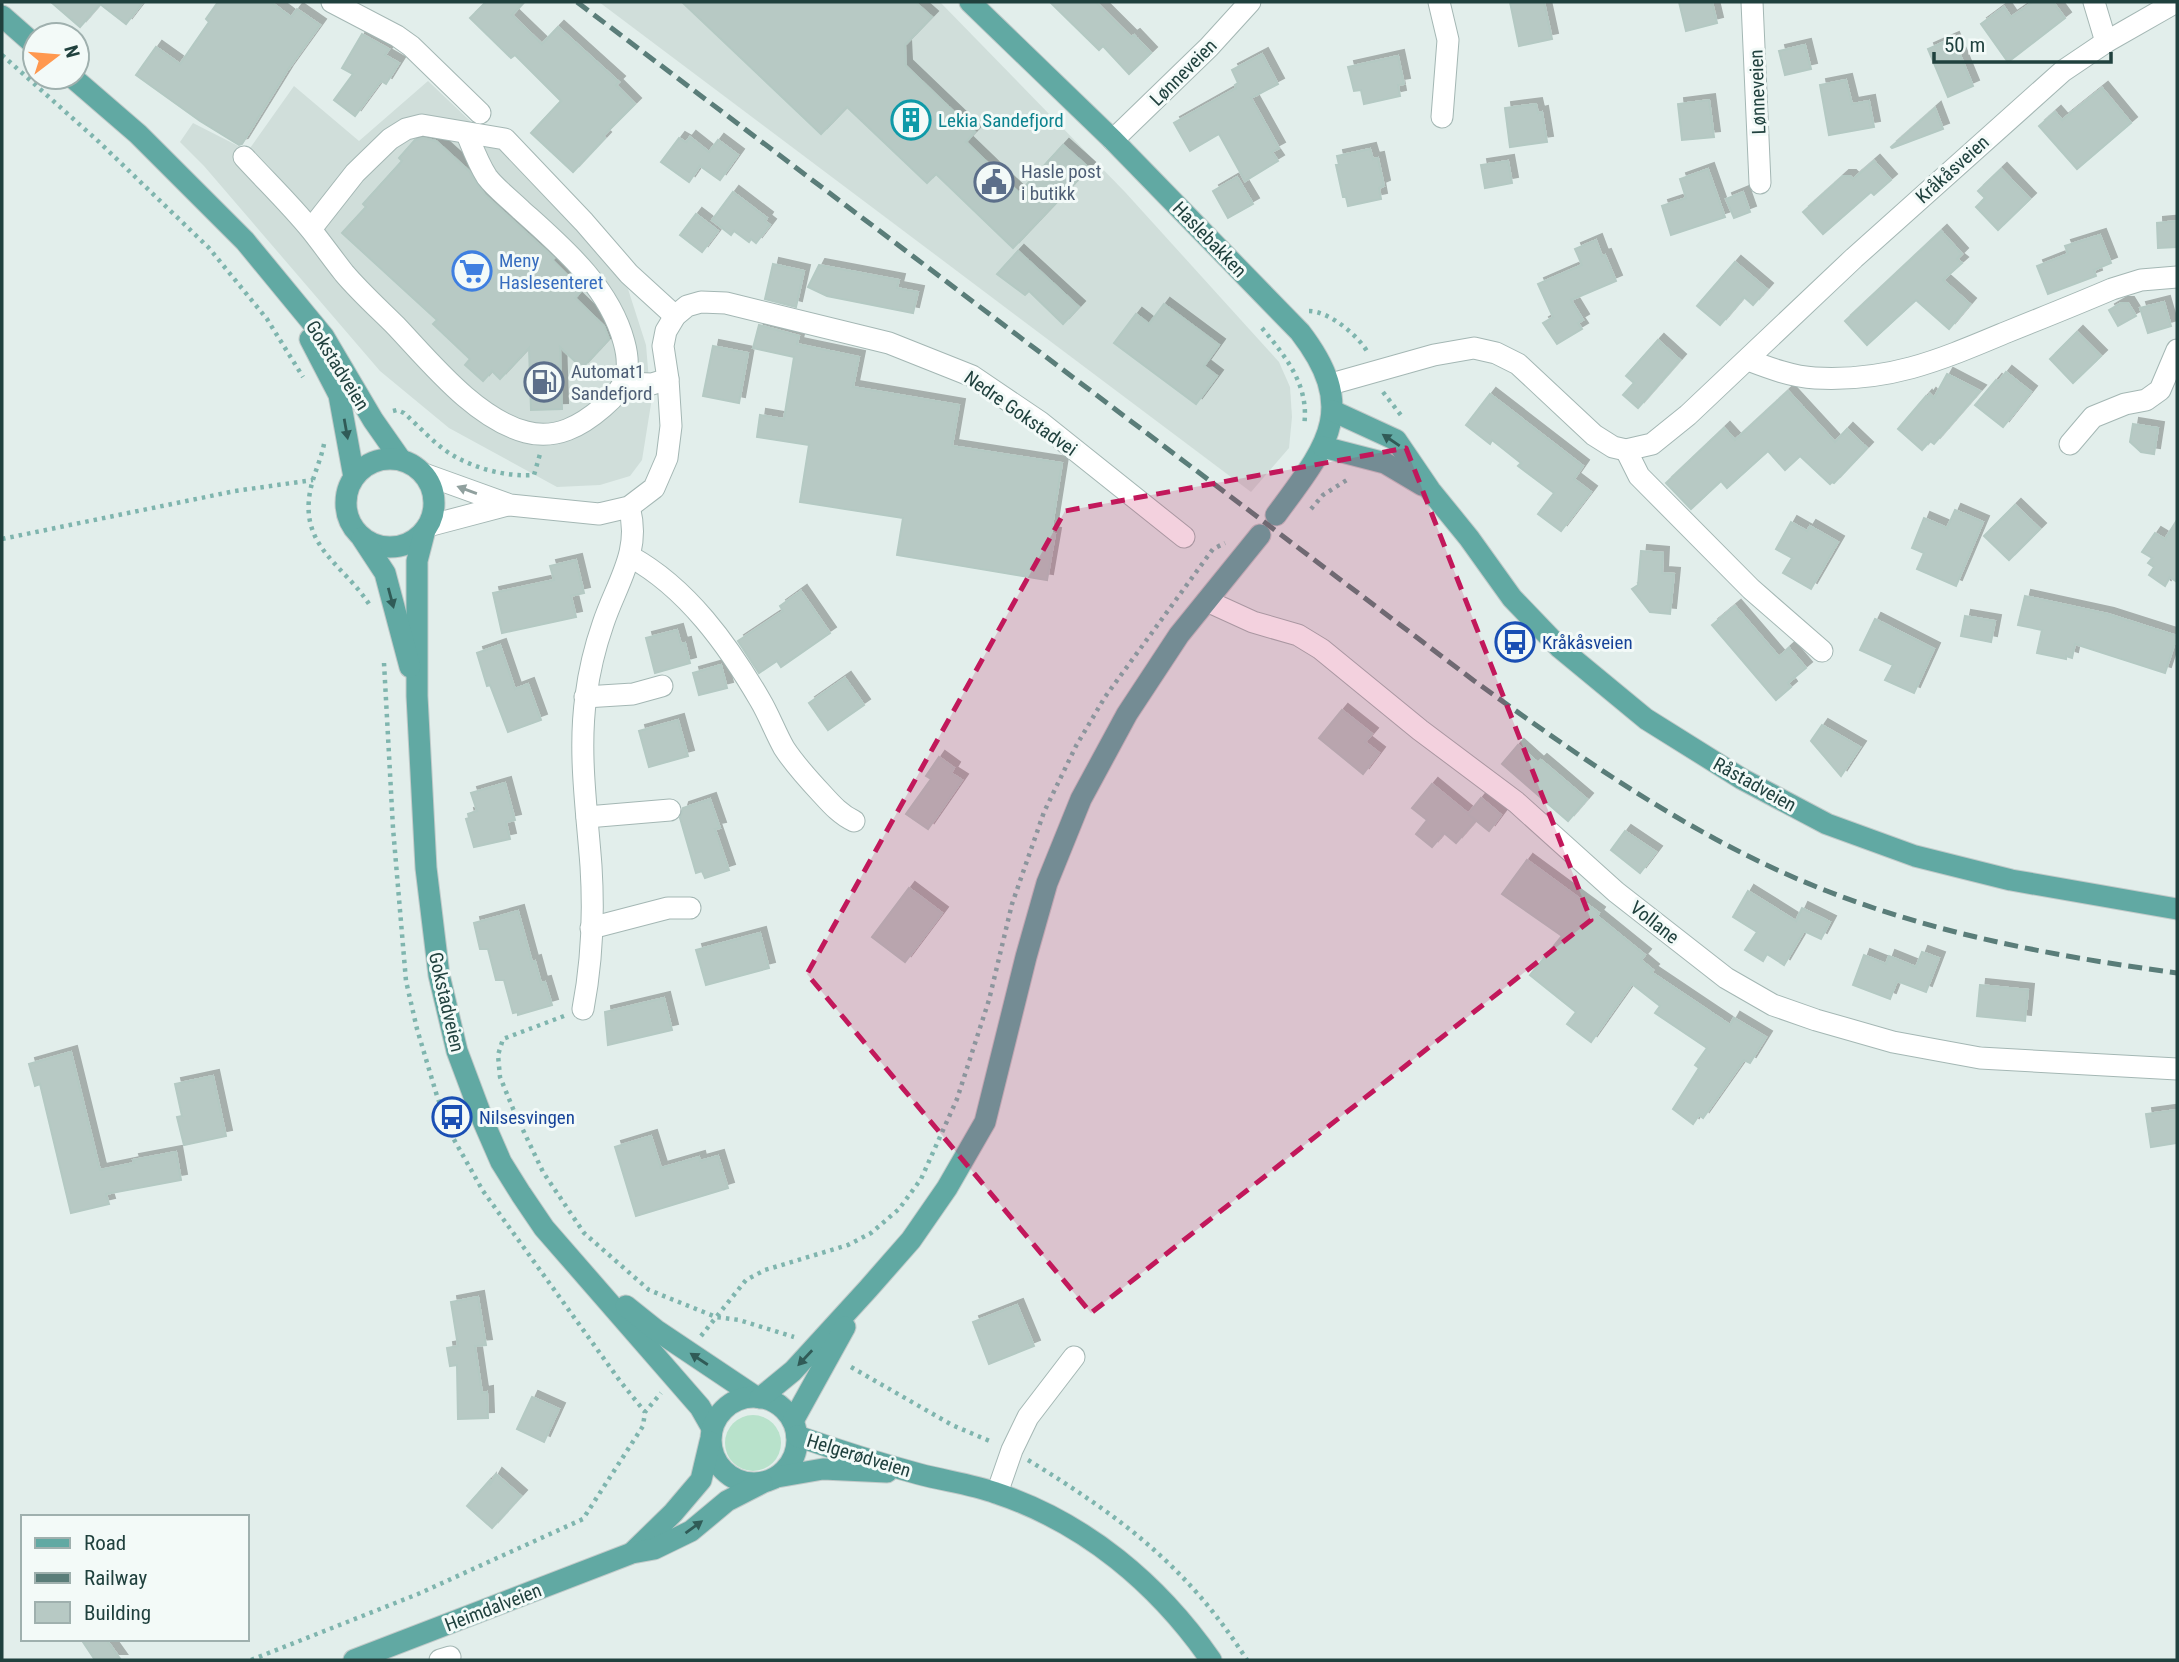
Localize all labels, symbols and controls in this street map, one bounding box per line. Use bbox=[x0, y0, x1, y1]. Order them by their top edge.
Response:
north arrow bbox=[21, 21, 91, 91]
scale bar bbox=[1934, 21, 2111, 65]
text: 50 m bbox=[1944, 33, 1985, 57]
street label: Lønneveien bbox=[1145, 34, 1222, 111]
text: N bbox=[59, 43, 85, 60]
street label: Lønneveien bbox=[1745, 49, 1770, 135]
building icon: Lekia Sandefjord bbox=[890, 99, 932, 141]
place label: Lekia Sandefjord bbox=[938, 109, 1064, 132]
street label: Kråkåsveien bbox=[1911, 131, 1994, 208]
place label: Hasle post i butikk bbox=[1021, 160, 1101, 205]
public building icon: Hasle post i butikk bbox=[973, 161, 1015, 203]
street label: Haslebakken bbox=[1168, 197, 1251, 282]
place label: Meny Haslesenteret bbox=[499, 249, 603, 294]
supermarket icon: Meny Haslesenteret bbox=[451, 250, 493, 292]
street label: Gokstadveien bbox=[301, 316, 374, 414]
place label: Automat1 Sandefjord bbox=[571, 360, 652, 405]
fuel station icon: Automat1 Sandefjord bbox=[523, 361, 565, 403]
street label: Nedre Gokstadvei bbox=[960, 366, 1082, 461]
one-way arrow bbox=[341, 418, 352, 440]
one-way arrow bbox=[1381, 433, 1400, 447]
one-way arrow bbox=[456, 484, 477, 495]
one-way arrow bbox=[386, 587, 397, 609]
bus stop icon: Kråkåsveien bbox=[1494, 621, 1536, 663]
place label: Kråkåsveien bbox=[1542, 631, 1633, 654]
street label: Råstadveien bbox=[1709, 752, 1800, 817]
street label: Vollane bbox=[1626, 896, 1684, 949]
street label: Gokstadveien bbox=[424, 950, 469, 1054]
bus stop icon: Nilsesvingen bbox=[431, 1096, 473, 1138]
place label: Nilsesvingen bbox=[479, 1106, 575, 1129]
one-way arrow bbox=[797, 1349, 813, 1367]
one-way arrow bbox=[690, 1353, 709, 1366]
street label: Helgerødveien bbox=[804, 1429, 914, 1482]
legend bbox=[21, 1515, 248, 1641]
one-way arrow bbox=[685, 1520, 703, 1534]
text: Road bbox=[84, 1531, 126, 1555]
text: Railway bbox=[84, 1566, 147, 1590]
street label: Heimdalveien bbox=[442, 1579, 545, 1636]
text: Building bbox=[84, 1601, 151, 1625]

